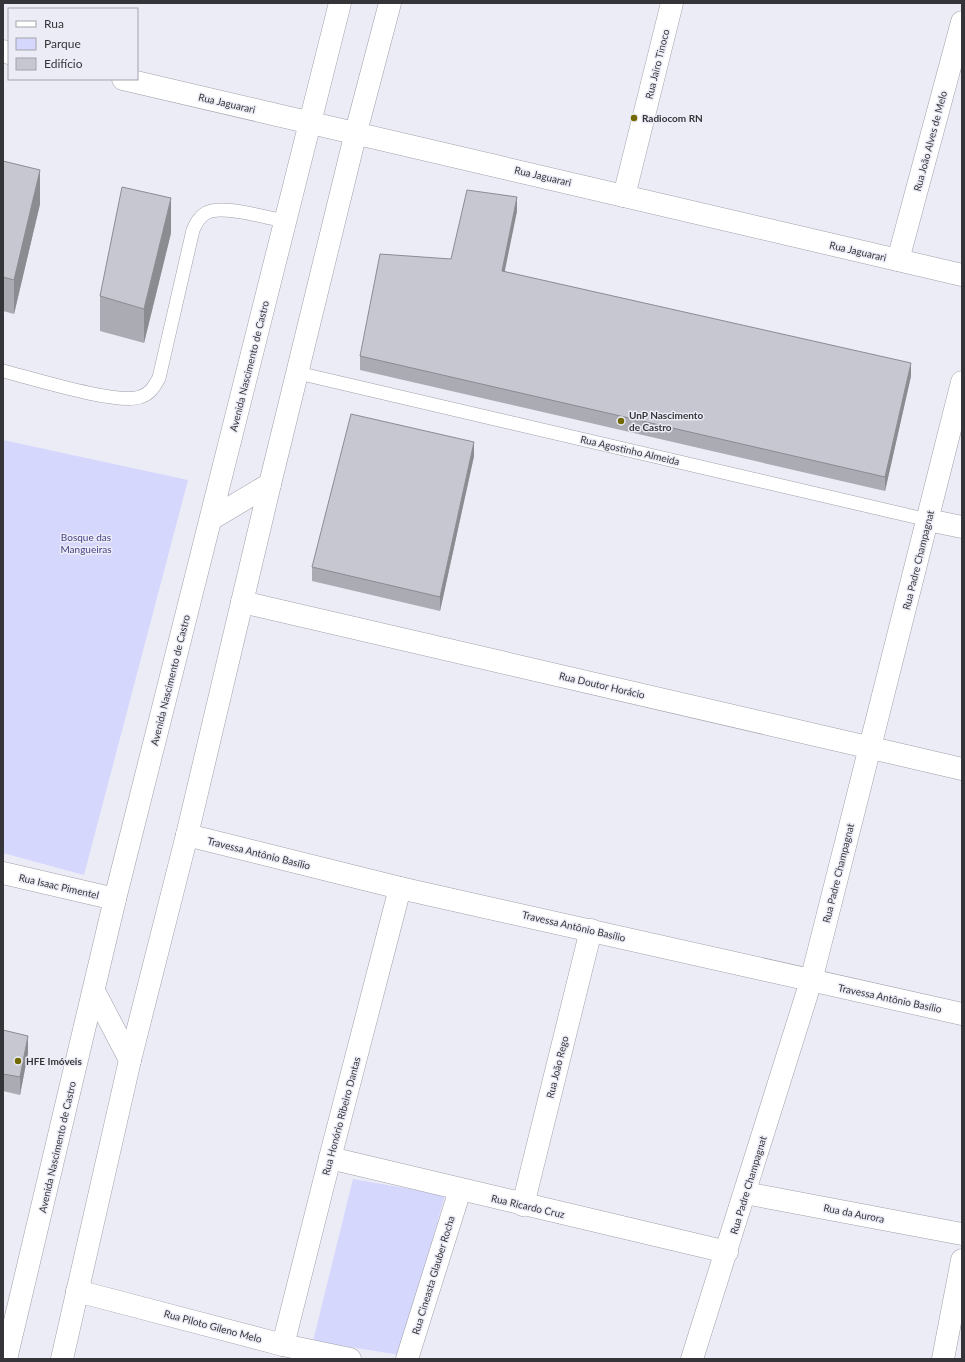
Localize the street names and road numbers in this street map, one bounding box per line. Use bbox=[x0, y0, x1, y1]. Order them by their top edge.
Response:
street label: Rua Jairo Tinoco bbox=[643, 28, 672, 100]
street label: Rua João Alves de Melo bbox=[911, 89, 949, 193]
street label: Rua Jaguarari bbox=[197, 91, 257, 115]
street label: Rua Jaguarari bbox=[513, 164, 573, 188]
street label: Rua Jaguarari bbox=[828, 239, 888, 263]
street label: Avenida Nascimento de Castro bbox=[227, 299, 271, 433]
street label: Rua Agostinho Almeida bbox=[579, 433, 681, 467]
street label: Rua Padre Champagnat bbox=[900, 509, 936, 611]
street label: Avenida Nascimento de Castro bbox=[148, 613, 192, 747]
street label: Rua Doutor Horácio bbox=[558, 669, 646, 701]
street label: Rua Padre Champagnat bbox=[820, 822, 856, 924]
street label: Travessa Antônio Basílio bbox=[206, 834, 312, 872]
street label: Rua Isaac Pimentel bbox=[18, 871, 100, 901]
street label: Travessa Antônio Basílio bbox=[521, 908, 627, 944]
street label: Travessa Antônio Basílio bbox=[837, 981, 943, 1015]
street label: Rua João Rego bbox=[543, 1034, 571, 1099]
street label: Rua Honório Ribeiro Dantas bbox=[319, 1055, 363, 1177]
street label: Avenida Nascimento de Castro bbox=[36, 1080, 78, 1214]
street label: Rua Padre Champagnat bbox=[727, 1134, 769, 1236]
street label: Rua Ricardo Cruz bbox=[490, 1192, 566, 1220]
street label: Rua da Aurora bbox=[823, 1201, 886, 1225]
street label: Rua Cineasta Glauber Rocha bbox=[409, 1214, 457, 1336]
street label: Rua Piloto Gileno Melo bbox=[163, 1307, 264, 1345]

